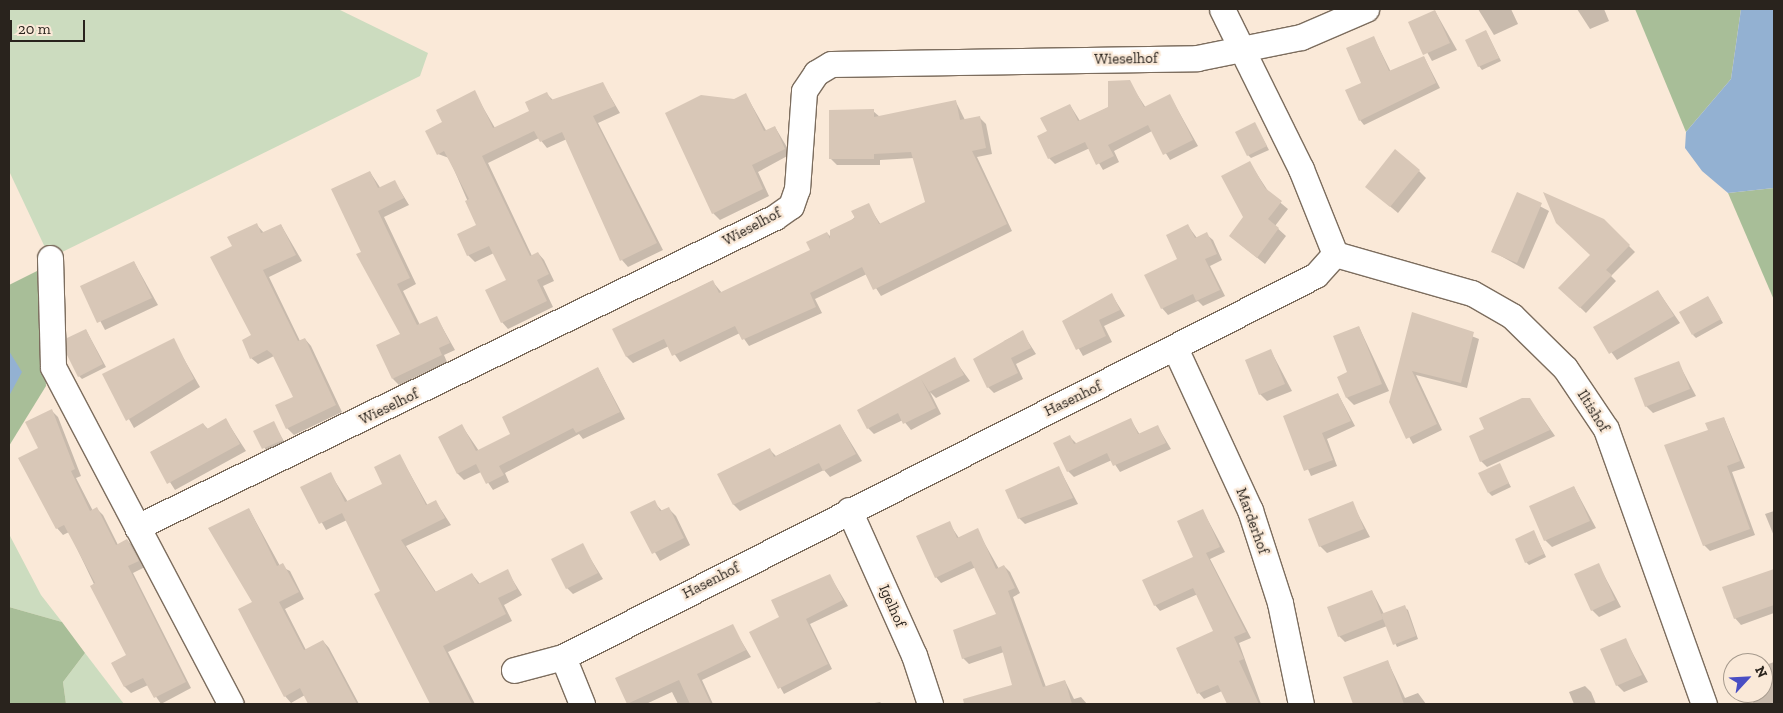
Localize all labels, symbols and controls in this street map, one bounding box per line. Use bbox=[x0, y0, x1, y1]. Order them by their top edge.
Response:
scale bar bbox=[12, 10, 88, 42]
text: 20 m bbox=[18, 20, 51, 38]
street label: Wieselhof bbox=[1094, 49, 1158, 69]
street label: Wieselhof bbox=[720, 204, 784, 250]
street label: Hasenhof bbox=[1041, 377, 1105, 421]
street label: Wieselhof bbox=[357, 385, 421, 429]
street label: Iltishof bbox=[1573, 387, 1613, 435]
street label: Marderhof bbox=[1232, 486, 1272, 556]
street label: Hasenhof bbox=[680, 559, 742, 603]
street label: Igelhof bbox=[875, 582, 909, 630]
north arrow bbox=[1723, 653, 1773, 703]
text: N bbox=[1751, 663, 1771, 680]

